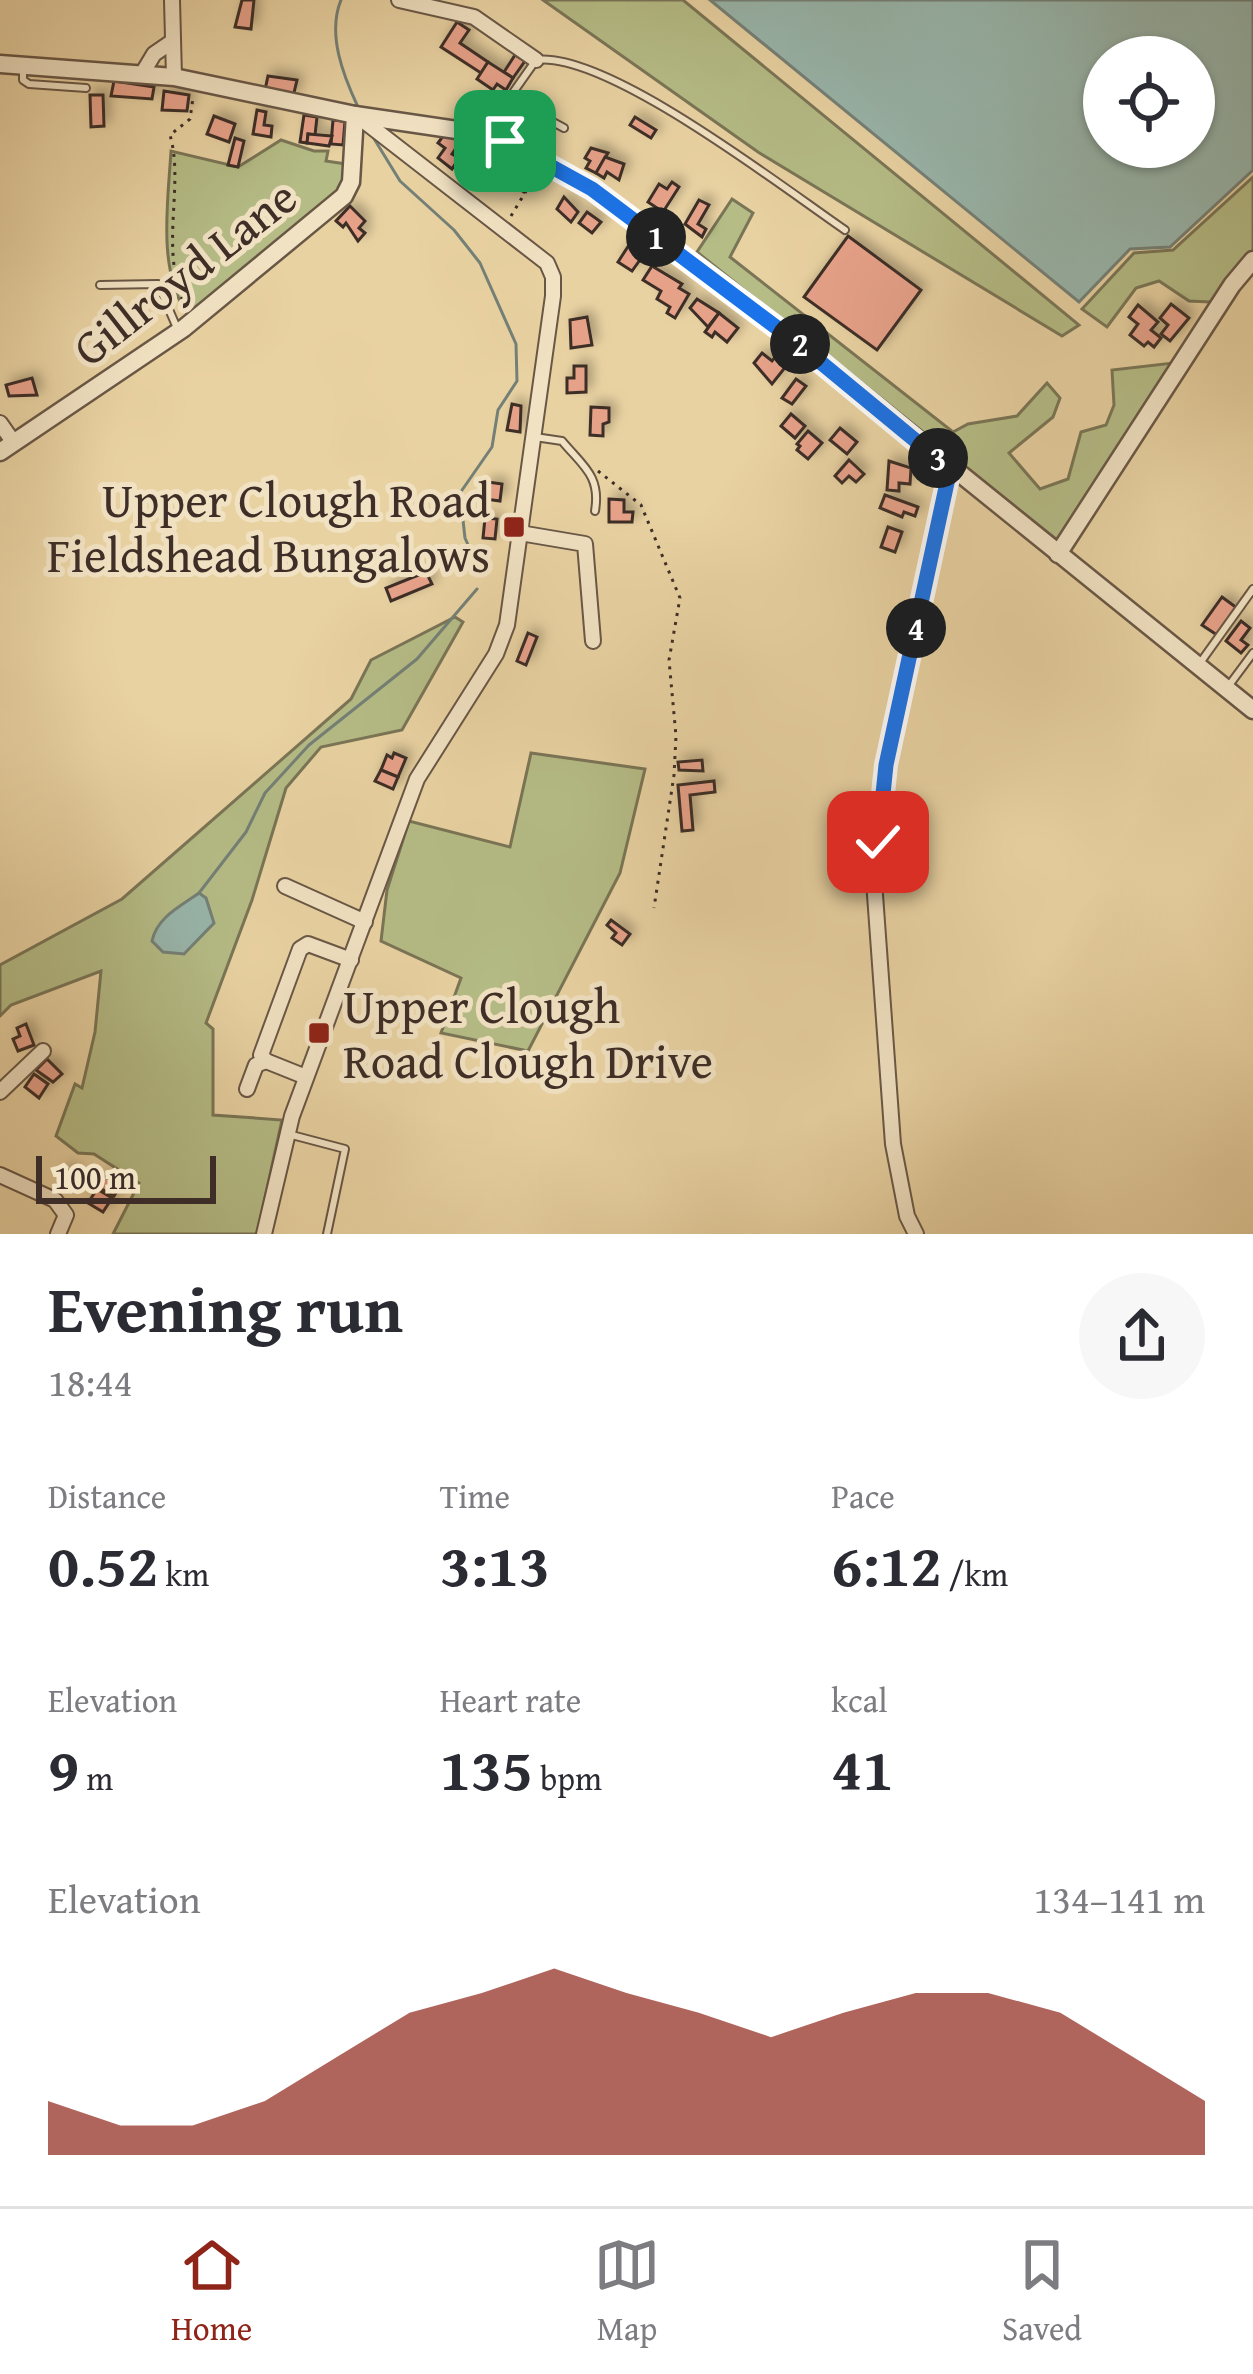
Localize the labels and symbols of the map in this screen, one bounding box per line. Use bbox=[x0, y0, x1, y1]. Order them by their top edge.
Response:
pin bbox=[454, 90, 556, 192]
street label: Gillroyd Lane bbox=[57, 162, 311, 382]
pin: 1 bbox=[626, 207, 686, 267]
pin: 2 bbox=[770, 314, 830, 374]
pin: 3 bbox=[908, 428, 968, 488]
place label: Upper Clough Road Fieldshead Bungalows bbox=[47, 464, 490, 590]
marker: Upper Clough Road Fieldshead Bungalows bbox=[501, 514, 527, 540]
pin: 4 bbox=[886, 598, 946, 658]
pin bbox=[827, 791, 929, 893]
place label: Upper Clough Road Clough Drive bbox=[343, 970, 713, 1096]
marker: Upper Clough Road Clough Drive bbox=[306, 1020, 332, 1046]
scale bar bbox=[36, 1150, 216, 1203]

